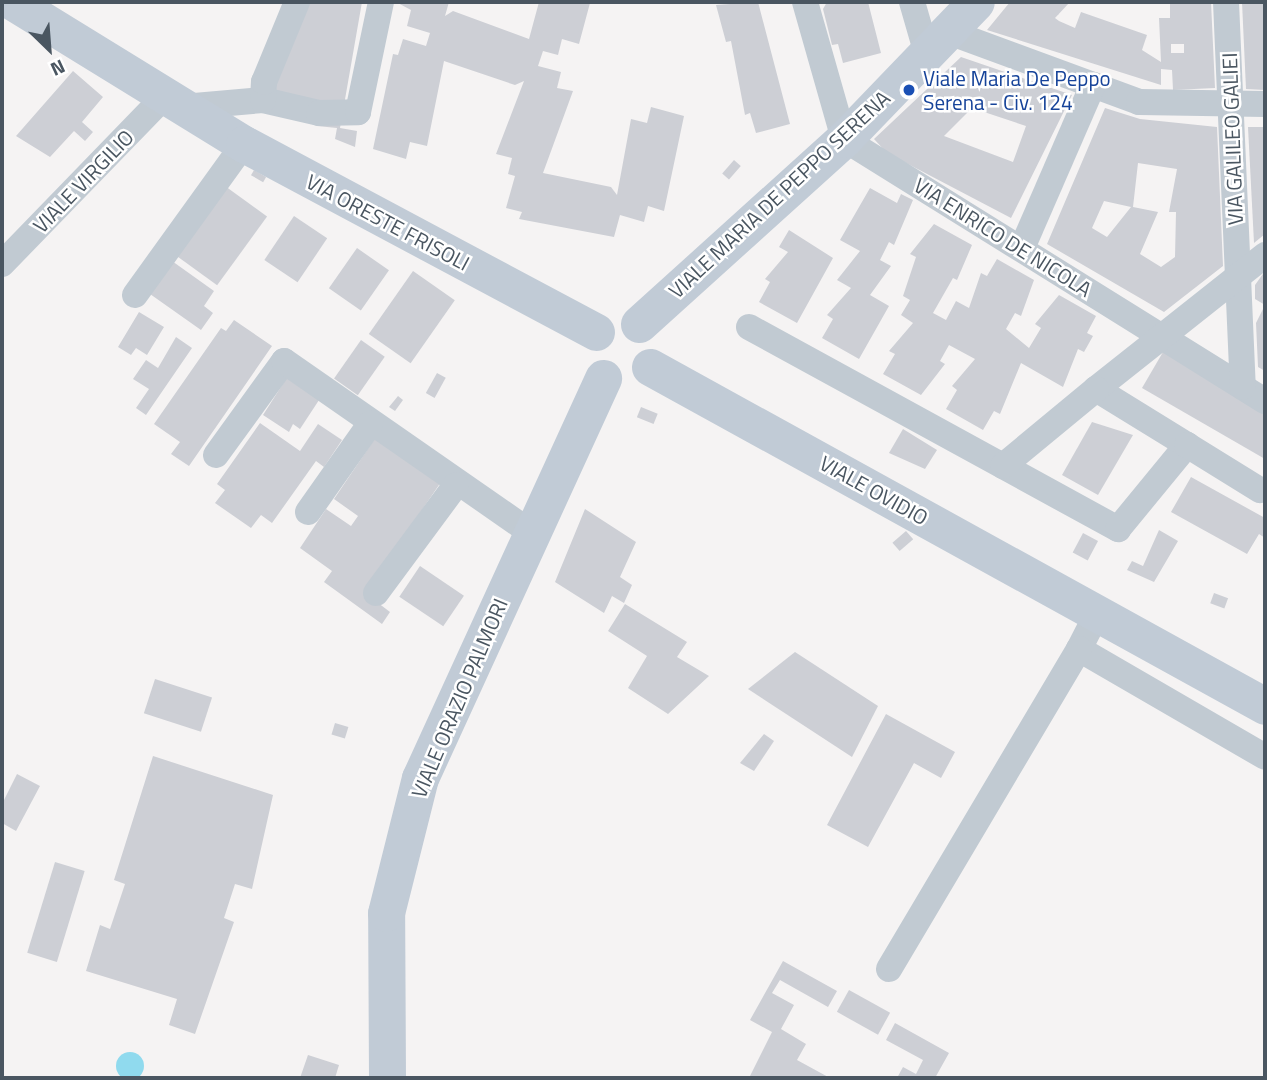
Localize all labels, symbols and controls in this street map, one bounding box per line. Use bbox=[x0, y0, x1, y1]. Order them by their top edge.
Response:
north arrow bbox=[14, 14, 84, 84]
street label: VIA GALILEO GALIEI bbox=[1216, 52, 1248, 226]
text: N bbox=[46, 53, 70, 84]
place label: Viale Maria De Peppo Serena - Civ. 124 bbox=[923, 65, 1111, 115]
marker: Viale Maria De Peppo Serena - Civ. 124 bbox=[901, 82, 917, 98]
street label: VIALE MARIA DE PEPPO SERENA bbox=[663, 85, 895, 303]
street label: VIALE VIRGILIO bbox=[27, 124, 139, 238]
street label: VIA ORESTE FRISOLI bbox=[302, 168, 474, 276]
street label: VIA ENRICO DE NICOLA bbox=[909, 172, 1097, 302]
street label: VIALE OVIDIO bbox=[816, 450, 932, 530]
street label: VIALE ORAZIO PALMORI bbox=[406, 594, 512, 802]

